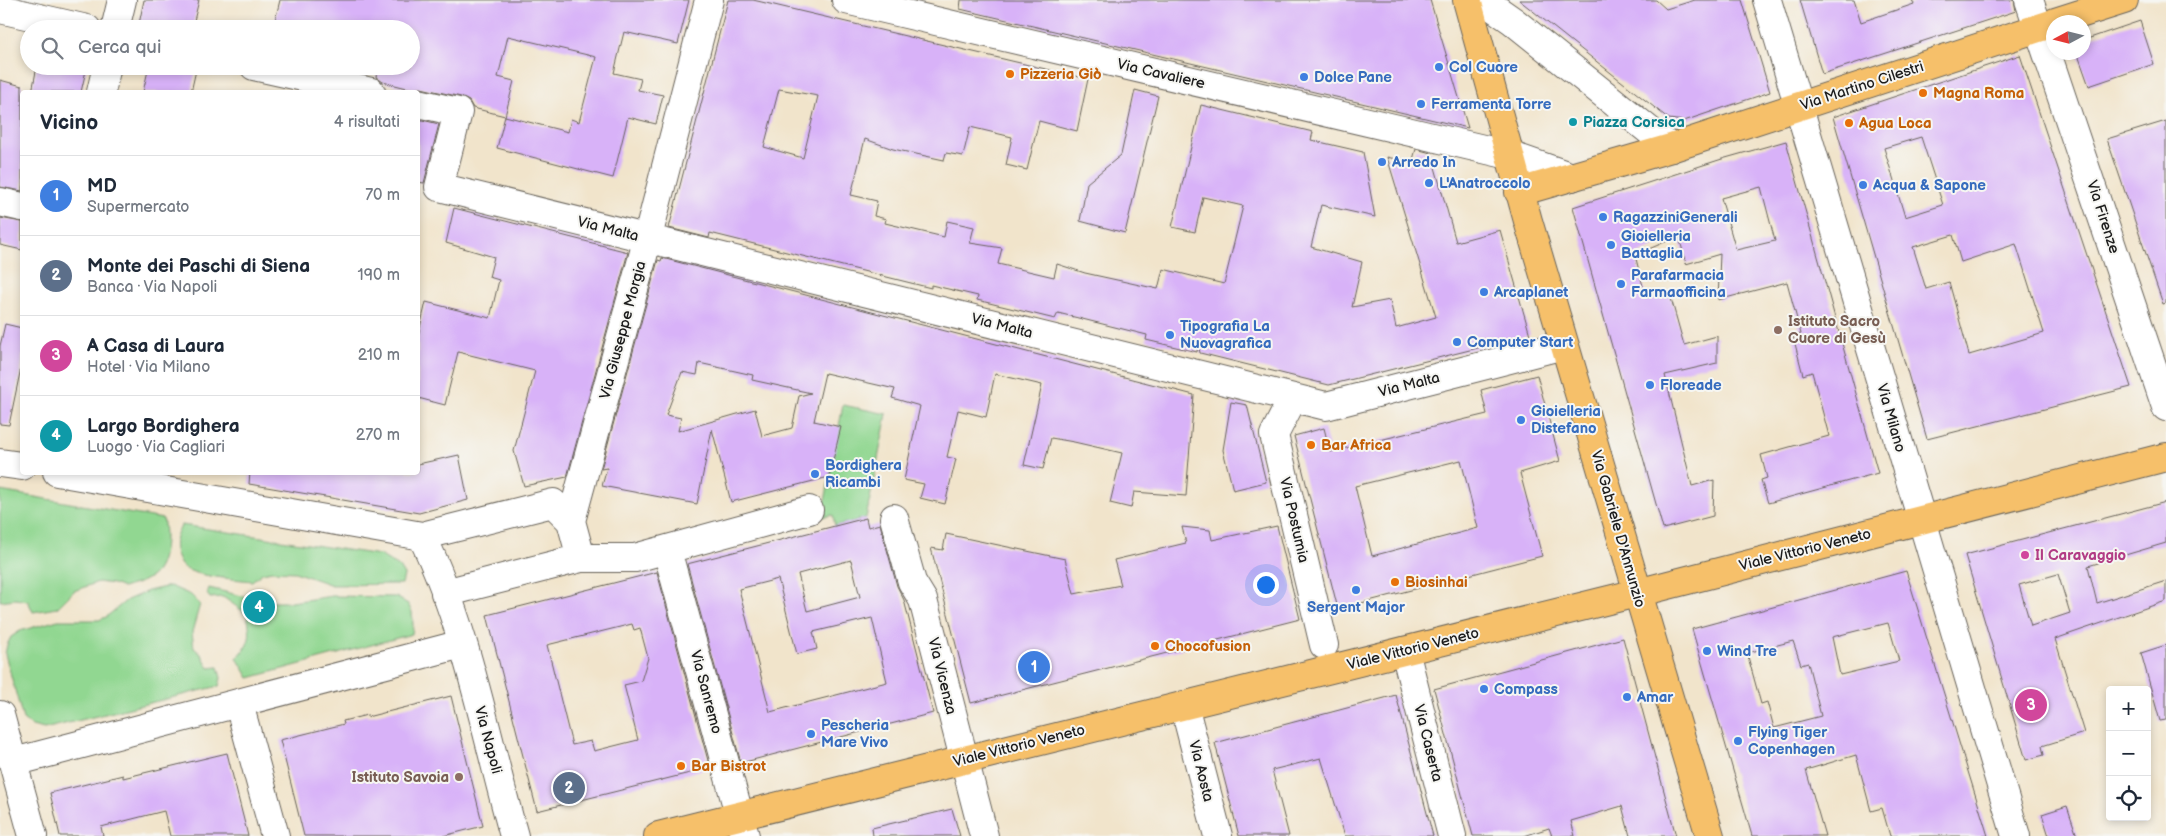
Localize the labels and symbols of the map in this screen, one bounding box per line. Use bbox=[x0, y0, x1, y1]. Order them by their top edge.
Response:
north arrow bbox=[2046, 15, 2091, 60]
street label: Via Cavaliere bbox=[1115, 55, 1207, 93]
street label: Via Martino Cilestri bbox=[1798, 57, 1926, 115]
place label: Col Cuore bbox=[1449, 58, 1518, 77]
marker: Col Cuore bbox=[1433, 61, 1445, 73]
place label: Pizzeria Giò bbox=[1020, 65, 1102, 84]
marker: Pizzeria Giò bbox=[1004, 68, 1016, 80]
place label: Dolce Pane bbox=[1314, 68, 1392, 87]
marker: Dolce Pane bbox=[1298, 71, 1310, 83]
place label: Magna Roma bbox=[1933, 84, 2024, 103]
marker: Magna Roma bbox=[1917, 87, 1929, 99]
place label: Ferramenta Torre bbox=[1431, 95, 1552, 114]
marker: Ferramenta Torre bbox=[1415, 98, 1427, 110]
place label: Piazza Corsica bbox=[1583, 113, 1685, 132]
place label: Agua Loca bbox=[1858, 114, 1932, 133]
marker: Piazza Corsica bbox=[1567, 116, 1579, 128]
marker: Agua Loca bbox=[1843, 117, 1855, 129]
place label: Arredo In bbox=[1391, 153, 1456, 172]
marker: Arredo In bbox=[1376, 156, 1388, 168]
place label: L'Anatroccolo bbox=[1439, 174, 1531, 193]
place label: Acqua & Sapone bbox=[1872, 176, 1986, 195]
marker: L'Anatroccolo bbox=[1423, 177, 1435, 189]
street label: Via Firenze bbox=[2082, 178, 2124, 256]
marker: Acqua & Sapone bbox=[1857, 179, 1869, 191]
place label: RagazziniGenerali bbox=[1613, 208, 1738, 227]
marker: RagazziniGenerali bbox=[1597, 211, 1609, 223]
street label: Via Malta bbox=[575, 212, 641, 246]
place label: Gioielleria Battaglia bbox=[1621, 227, 1691, 263]
marker: Gioielleria Battaglia bbox=[1605, 239, 1617, 251]
street label: Via Giuseppe Morgia bbox=[595, 259, 651, 401]
place label: Parafarmacia Farmaofficina bbox=[1631, 266, 1726, 302]
marker: Parafarmacia Farmaofficina bbox=[1615, 278, 1627, 290]
place label: Arcaplanet bbox=[1493, 283, 1568, 302]
marker: Arcaplanet bbox=[1478, 286, 1490, 298]
street label: Via Malta bbox=[969, 309, 1035, 343]
place label: Istituto Sacro Cuore di Gesù bbox=[1788, 312, 1886, 348]
place label: Tipografia La Nuovagrafica bbox=[1180, 317, 1272, 353]
marker: Istituto Sacro Cuore di Gesù bbox=[1772, 324, 1784, 336]
marker: Tipografia La Nuovagrafica bbox=[1164, 329, 1176, 341]
place label: Computer Start bbox=[1467, 333, 1573, 352]
marker: Computer Start bbox=[1451, 336, 1463, 348]
street label: Via Malta bbox=[1376, 368, 1442, 402]
place label: Floreade bbox=[1660, 376, 1722, 395]
marker: Floreade bbox=[1644, 379, 1656, 391]
street label: Via Milano bbox=[1872, 381, 1910, 455]
place label: Gioielleria Distefano bbox=[1531, 402, 1601, 438]
marker: Gioielleria Distefano bbox=[1515, 414, 1527, 426]
place label: Bar Africa bbox=[1321, 436, 1391, 455]
marker: Bar Africa bbox=[1305, 439, 1317, 451]
street label: Via Gabriele D'Annunzio bbox=[1586, 448, 1650, 610]
place label: Bordighera Ricambi bbox=[825, 456, 902, 492]
marker: Bordighera Ricambi bbox=[809, 468, 821, 480]
street label: Via Postumia bbox=[1275, 475, 1313, 565]
street label: Viale Vittorio Veneto bbox=[1737, 524, 1873, 576]
place label: Il Caravaggio bbox=[2035, 546, 2127, 565]
marker: Il Caravaggio bbox=[2019, 549, 2031, 561]
your location bbox=[1253, 572, 1279, 598]
place label: Biosinhai bbox=[1405, 573, 1468, 592]
marker: Biosinhai bbox=[1389, 576, 1401, 588]
marker: Sergent Major bbox=[1350, 584, 1362, 596]
pin: 4 bbox=[243, 588, 275, 626]
place label: Sergent Major bbox=[1307, 598, 1406, 617]
street label: Viale Vittorio Veneto bbox=[1345, 623, 1481, 675]
street label: Via Vicenza bbox=[923, 636, 961, 716]
place label: Chocofusion bbox=[1165, 637, 1251, 656]
marker: Chocofusion bbox=[1149, 640, 1161, 652]
place label: Wind Tre bbox=[1717, 642, 1777, 661]
marker: Wind Tre bbox=[1701, 645, 1713, 657]
street label: Via Sanremo bbox=[686, 648, 726, 736]
pin: 1 bbox=[1018, 648, 1050, 686]
place label: Compass bbox=[1494, 680, 1558, 699]
marker: Compass bbox=[1478, 683, 1490, 695]
pin: 3 bbox=[2015, 686, 2047, 724]
place label: Amar bbox=[1636, 688, 1674, 707]
marker: Amar bbox=[1621, 691, 1633, 703]
street label: Via Caserta bbox=[1409, 702, 1447, 784]
street label: Via Napoli bbox=[470, 704, 506, 776]
place label: Pescheria Mare Vivo bbox=[821, 716, 889, 752]
street label: Viale Vittorio Veneto bbox=[951, 720, 1087, 772]
place label: Flying Tiger Copenhagen bbox=[1748, 723, 1835, 759]
marker: Pescheria Mare Vivo bbox=[805, 728, 817, 740]
marker: Flying Tiger Copenhagen bbox=[1732, 735, 1744, 747]
street label: Via Aosta bbox=[1184, 738, 1218, 804]
place label: Bar Bistrot bbox=[691, 757, 766, 776]
marker: Bar Bistrot bbox=[675, 760, 687, 772]
place label: Istituto Savoia bbox=[352, 768, 449, 787]
pin: 2 bbox=[553, 769, 585, 807]
marker: Istituto Savoia bbox=[453, 771, 465, 783]

